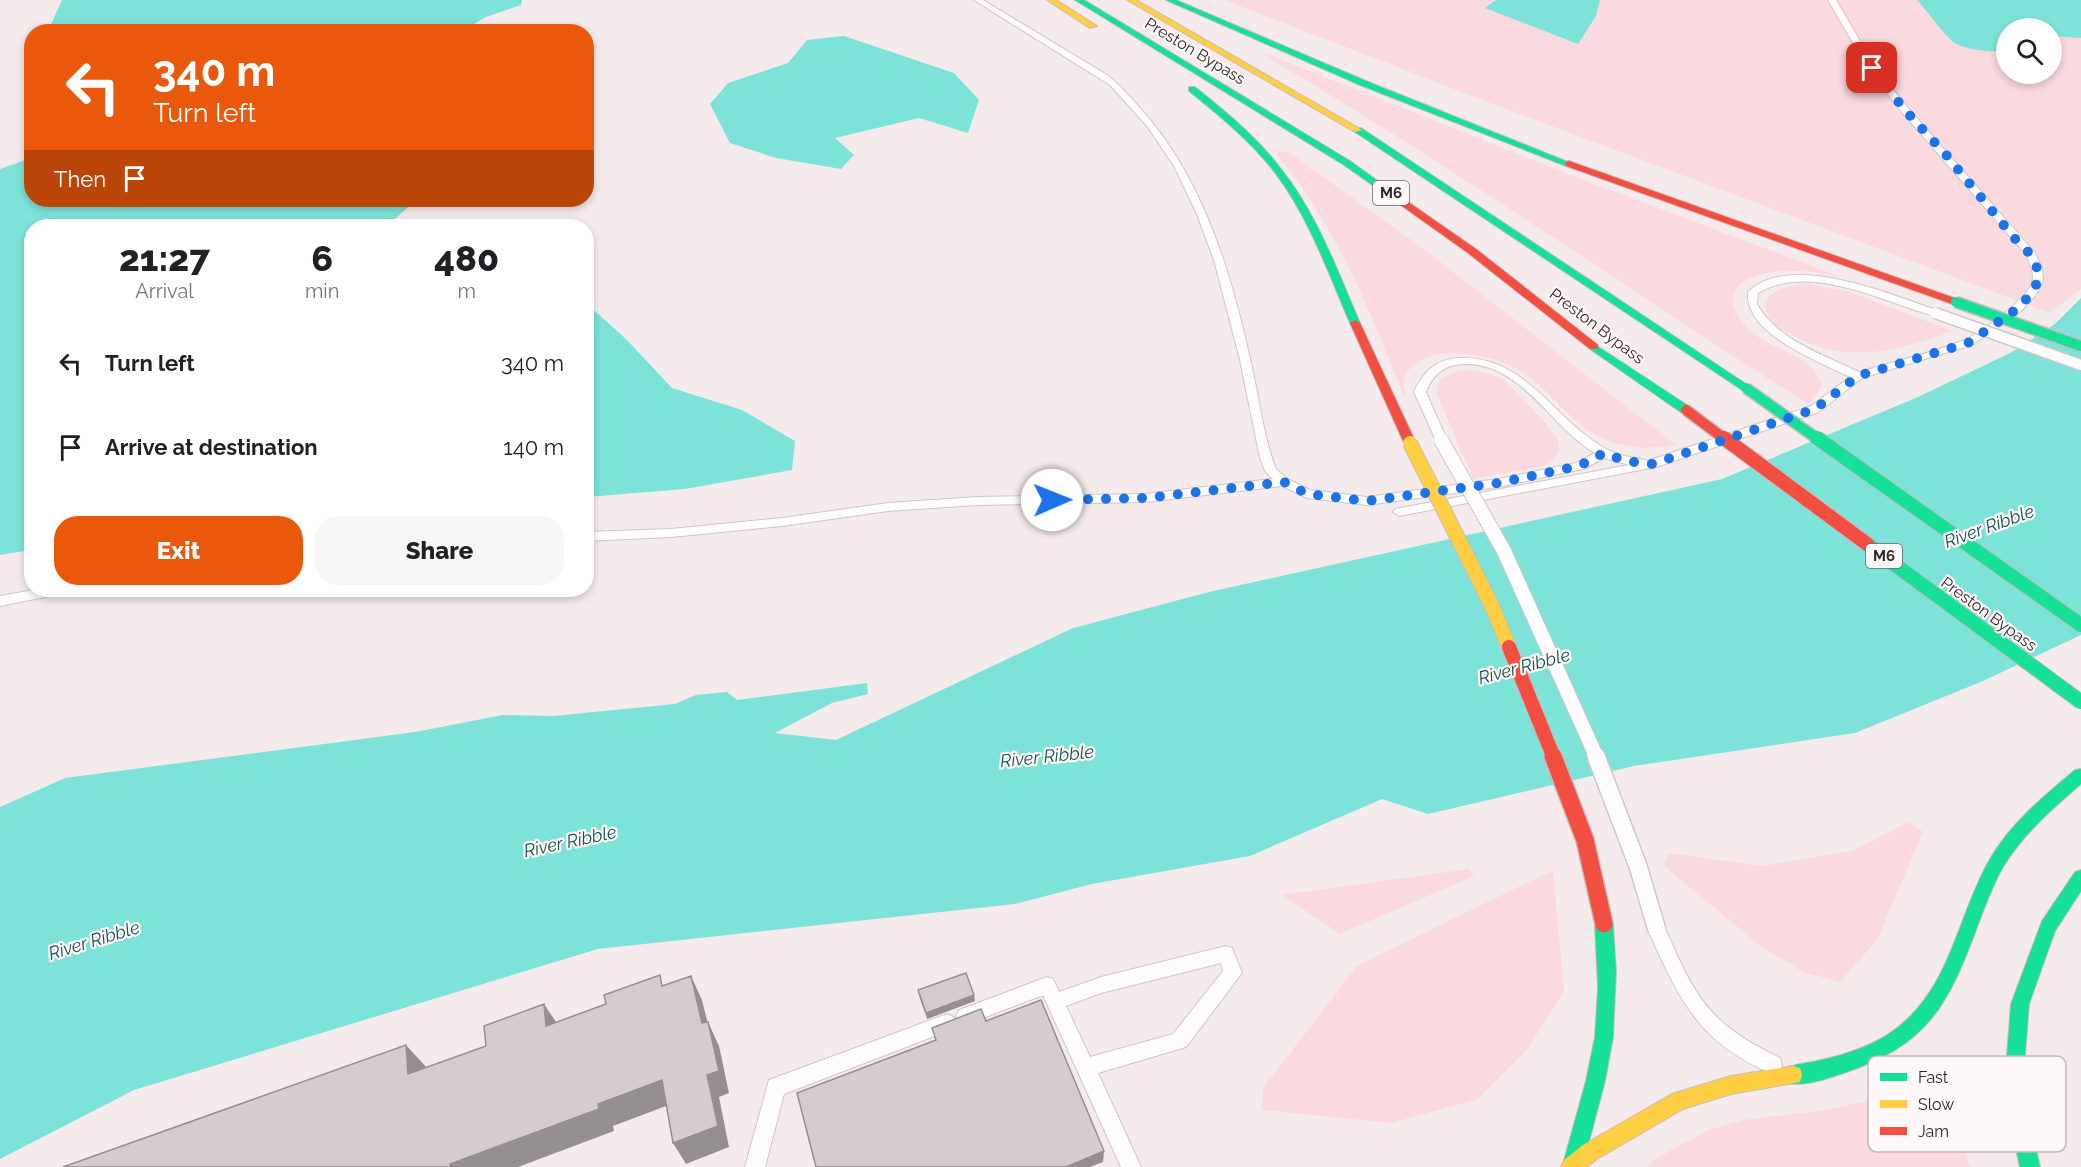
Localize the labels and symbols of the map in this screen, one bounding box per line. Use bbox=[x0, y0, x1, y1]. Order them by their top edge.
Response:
street label: Preston Bypass bbox=[1141, 14, 1249, 89]
pin bbox=[1846, 42, 1897, 93]
road number: M6 bbox=[1373, 181, 1409, 205]
street label: Preston Bypass bbox=[1546, 284, 1648, 368]
position arrow bbox=[1020, 468, 1084, 532]
water label: River Ribble bbox=[1941, 500, 2037, 552]
road number: M6 bbox=[1866, 544, 1902, 568]
street label: Preston Bypass bbox=[1937, 573, 2041, 655]
water label: River Ribble bbox=[1476, 644, 1573, 688]
water label: River Ribble bbox=[999, 741, 1095, 771]
water label: River Ribble bbox=[522, 821, 619, 861]
water label: River Ribble bbox=[46, 916, 143, 964]
legend bbox=[1868, 1056, 2066, 1152]
text: Fast bbox=[1918, 1068, 1949, 1087]
text: Slow bbox=[1918, 1095, 1954, 1114]
text: Jam bbox=[1918, 1122, 1949, 1141]

